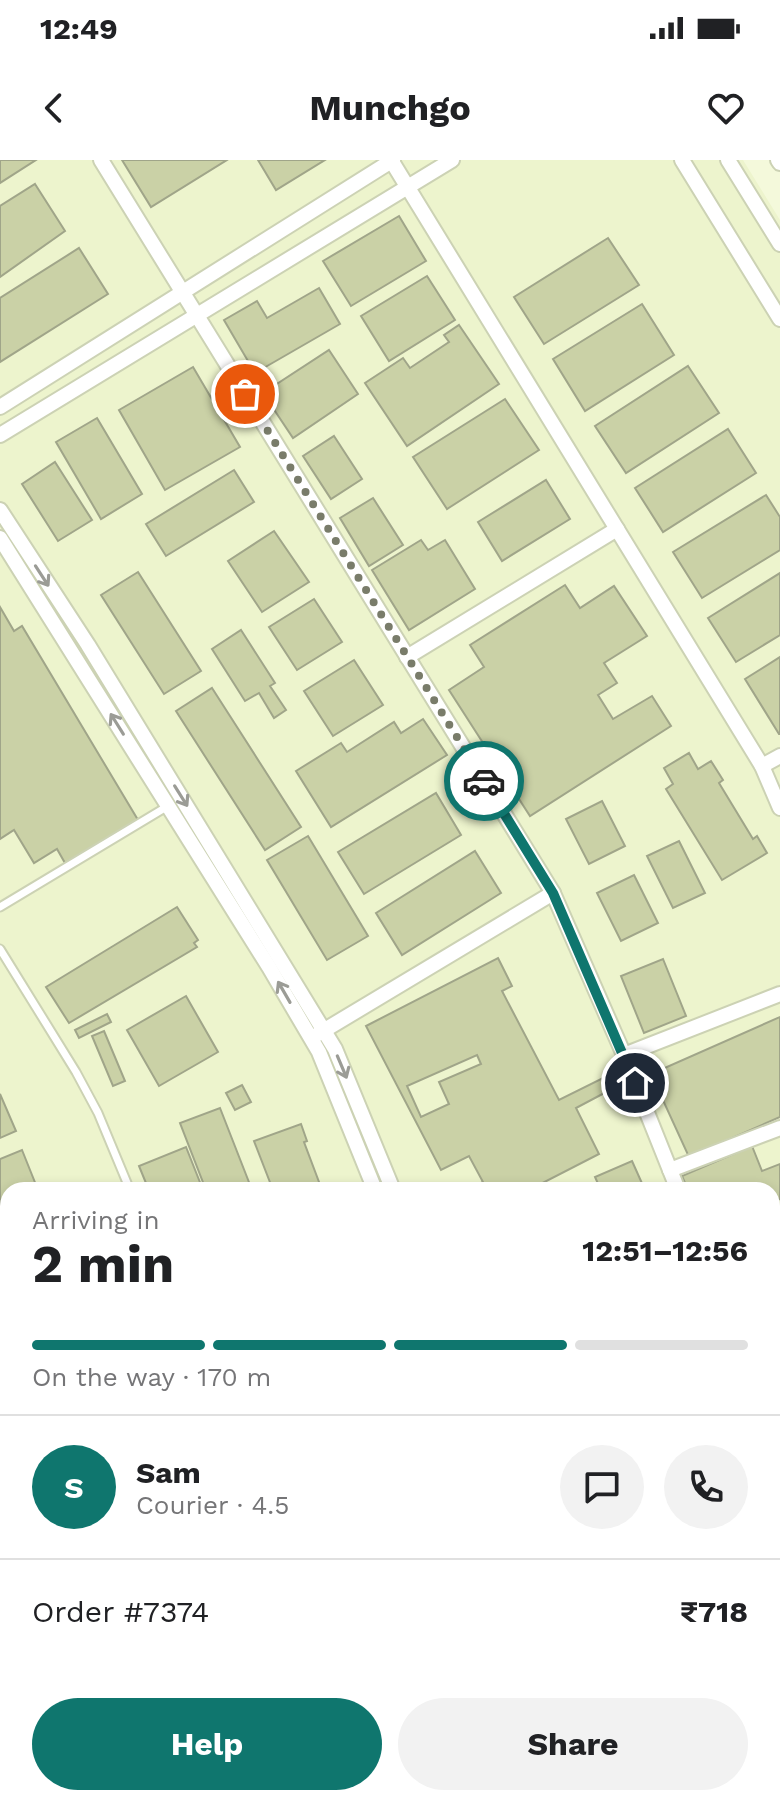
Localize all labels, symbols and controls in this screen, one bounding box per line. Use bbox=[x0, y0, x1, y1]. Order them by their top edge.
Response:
text: 12:49 bbox=[40, 11, 118, 46]
icon: back bbox=[32, 86, 76, 130]
icon: heart bbox=[704, 86, 748, 130]
text: Munchgo bbox=[309, 87, 471, 129]
pin bbox=[211, 360, 279, 428]
icon: bag bbox=[223, 372, 267, 416]
one-way arrow bbox=[34, 564, 51, 586]
one-way arrow bbox=[108, 714, 125, 736]
courier bbox=[444, 741, 524, 821]
icon: car bbox=[462, 759, 506, 803]
one-way arrow bbox=[173, 784, 189, 806]
one-way arrow bbox=[276, 981, 292, 1004]
pin bbox=[601, 1049, 669, 1117]
one-way arrow bbox=[336, 1054, 351, 1079]
icon: home bbox=[613, 1061, 657, 1105]
text: Arriving in bbox=[32, 1205, 160, 1235]
text: 12:51–12:56 bbox=[582, 1233, 748, 1268]
text: 2 min bbox=[32, 1234, 174, 1295]
text: On the way · 170 m bbox=[32, 1362, 271, 1392]
button: chat bbox=[560, 1445, 644, 1529]
button: phone bbox=[664, 1445, 748, 1529]
text: Sam bbox=[136, 1455, 201, 1490]
text: S bbox=[64, 1470, 84, 1505]
text: Courier · 4.5 bbox=[136, 1490, 289, 1520]
text: Order #7374 bbox=[32, 1594, 209, 1629]
text: ₹718 bbox=[680, 1594, 748, 1629]
button: Help bbox=[32, 1698, 382, 1790]
button: Share bbox=[398, 1698, 748, 1790]

